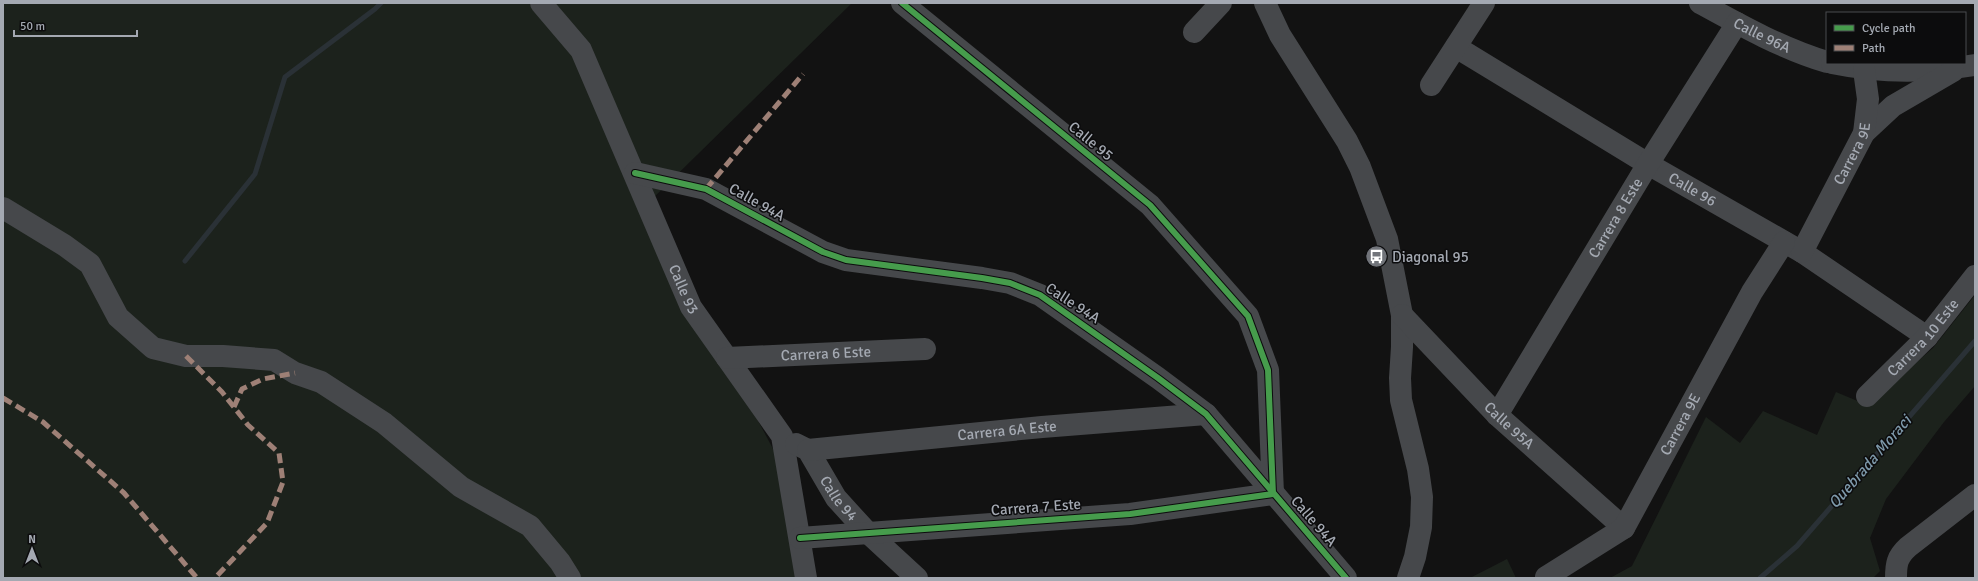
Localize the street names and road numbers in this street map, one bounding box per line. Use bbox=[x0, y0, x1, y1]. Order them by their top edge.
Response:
street label: Calle 96A bbox=[1730, 14, 1793, 57]
street label: Calle 95 bbox=[1065, 118, 1117, 164]
street label: Carrera 9E bbox=[1830, 121, 1874, 188]
street label: Calle 96 bbox=[1665, 169, 1720, 210]
street label: Carrera 8 Este bbox=[1585, 175, 1647, 261]
street label: Calle 94A bbox=[726, 179, 788, 225]
street label: Calle 93 bbox=[665, 262, 702, 318]
street label: Calle 94A bbox=[1042, 279, 1104, 327]
street label: Carrera 10 Este bbox=[1883, 295, 1963, 380]
street label: Carrera 6 Este bbox=[780, 342, 871, 365]
street label: Carrera 9E bbox=[1656, 390, 1704, 458]
street label: Calle 95A bbox=[1480, 398, 1538, 453]
street label: Carrera 6A Este bbox=[957, 417, 1057, 444]
street label: Calle 94 bbox=[816, 473, 862, 525]
street label: Calle 94A bbox=[1287, 492, 1341, 550]
street label: Carrera 7 Este bbox=[990, 495, 1082, 519]

